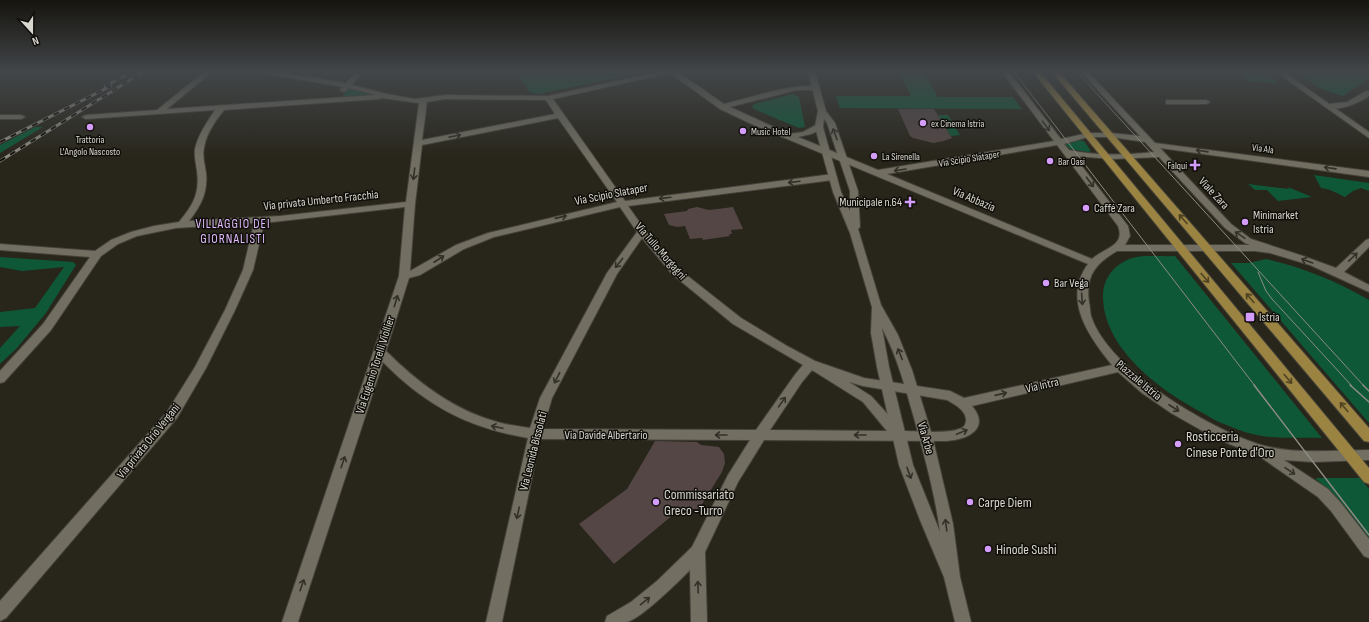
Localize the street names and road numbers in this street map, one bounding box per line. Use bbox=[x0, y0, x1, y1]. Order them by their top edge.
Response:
street label: Via Ala bbox=[1251, 142, 1275, 156]
street label: Via Scipio Slataper bbox=[938, 148, 1001, 170]
street label: Viale Zara bbox=[1195, 174, 1233, 213]
street label: Via Scipio Slataper bbox=[573, 180, 649, 209]
street label: Via Abbazia bbox=[950, 184, 998, 215]
street label: Via privata Umberto Fracchia bbox=[263, 187, 380, 214]
street label: Via Tullo Morgagni bbox=[632, 220, 690, 283]
street label: Via Eugenio Torelli Viollier bbox=[353, 314, 399, 416]
street label: Piazzale Istria bbox=[1113, 357, 1165, 404]
street label: Via Intra bbox=[1024, 374, 1060, 397]
street label: Via privata Orio Vergani bbox=[114, 401, 183, 482]
street label: Via Leonida Bissolati bbox=[516, 410, 551, 492]
street label: Via Arbe bbox=[914, 420, 937, 456]
street label: Via Davide Albertario bbox=[565, 428, 647, 443]

